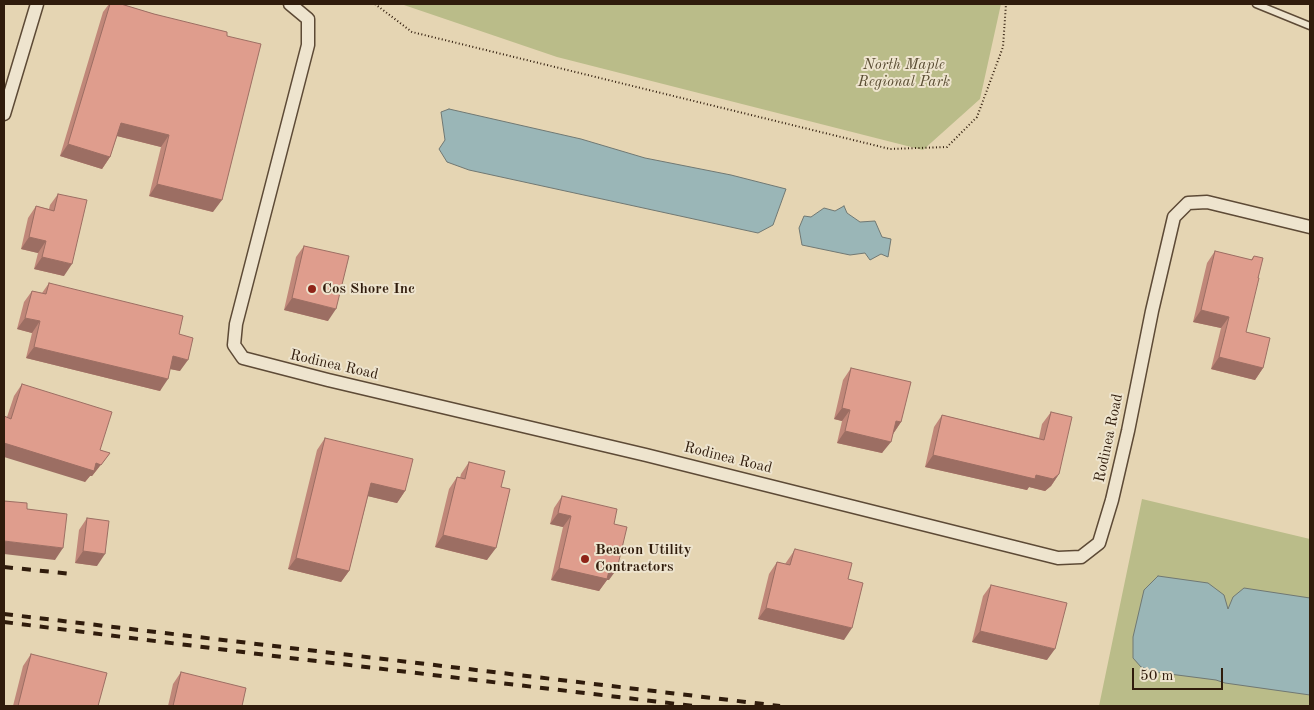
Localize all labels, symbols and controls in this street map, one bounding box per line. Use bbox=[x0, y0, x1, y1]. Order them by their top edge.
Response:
park label: North Maple Regional Park bbox=[858, 56, 950, 91]
place label: Cos Shore Inc bbox=[322, 280, 415, 298]
marker: Cos Shore Inc bbox=[306, 283, 318, 295]
street label: Rodinea Road bbox=[288, 346, 380, 384]
street label: Rodinea Road bbox=[1091, 392, 1127, 484]
street label: Rodinea Road bbox=[682, 438, 774, 478]
place label: Beacon Utility Contractors bbox=[595, 541, 692, 576]
marker: Beacon Utility Contractors bbox=[579, 553, 591, 565]
scale bar bbox=[1134, 658, 1225, 690]
text: 50 m bbox=[1140, 669, 1174, 684]

